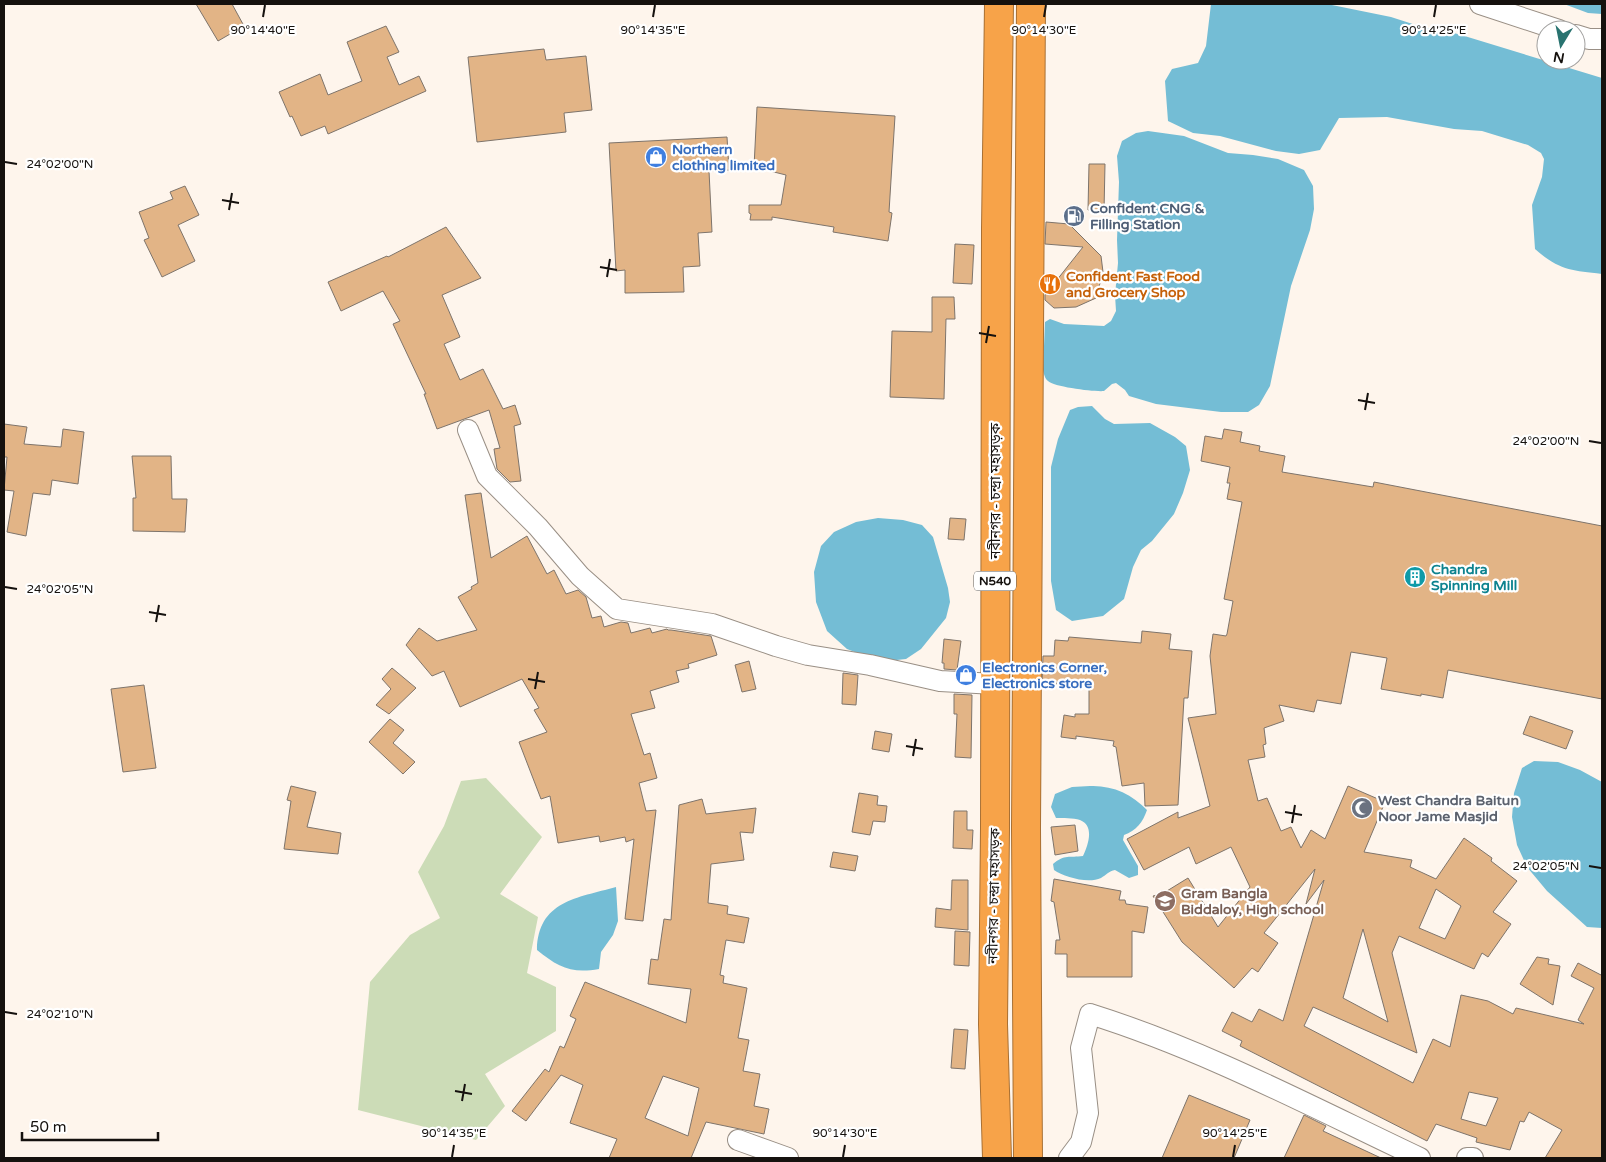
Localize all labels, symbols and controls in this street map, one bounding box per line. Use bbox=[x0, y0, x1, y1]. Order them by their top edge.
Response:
north arrow bbox=[1536, 20, 1586, 70]
text: 90°14'40"E bbox=[230, 23, 296, 37]
text: 90°14'35"E bbox=[620, 23, 686, 37]
text: 90°14'30"E bbox=[1011, 23, 1077, 37]
text: 90°14'25"E bbox=[1401, 23, 1467, 37]
text: N bbox=[1552, 48, 1566, 67]
place label: Northern clothing limited bbox=[672, 141, 775, 174]
shop icon: Northern clothing limited bbox=[644, 145, 668, 169]
text: 24°02'00"N bbox=[27, 157, 94, 171]
place label: Confident CNG & Filling Station bbox=[1090, 200, 1205, 233]
fuel station icon: Confident CNG & Filling Station bbox=[1062, 204, 1086, 228]
place label: Confident Fast Food and Grocery Shop bbox=[1066, 268, 1200, 301]
restaurant icon: Confident Fast Food and Grocery Shop bbox=[1038, 272, 1062, 296]
street label: নবীনগর - চন্দ্রা মহাসড়ক bbox=[987, 422, 1004, 560]
text: 24°02'00"N bbox=[1513, 434, 1580, 448]
place label: Chandra Spinning Mill bbox=[1431, 561, 1517, 594]
building icon: Chandra Spinning Mill bbox=[1403, 565, 1427, 589]
road number: N540 bbox=[974, 572, 1016, 590]
text: 24°02'05"N bbox=[27, 582, 94, 596]
place label: Electronics Corner, Electronics store bbox=[982, 659, 1107, 692]
shop icon: Electronics Corner, Electronics store bbox=[954, 663, 978, 687]
place label: West Chandra Baitun Noor Jame Masjid bbox=[1378, 792, 1519, 825]
mosque icon: West Chandra Baitun Noor Jame Masjid bbox=[1350, 796, 1374, 820]
street label: নবীনগর - চন্দ্রা মহাসড়ক bbox=[984, 827, 1004, 965]
text: 24°02'05"N bbox=[1513, 859, 1580, 873]
place label: Gram Bangla Biddaloy, High school bbox=[1181, 885, 1324, 918]
school or university icon: Gram Bangla Biddaloy, High school bbox=[1153, 889, 1177, 913]
text: 24°02'10"N bbox=[27, 1007, 94, 1021]
scale bar bbox=[22, 1110, 159, 1142]
text: 50 m bbox=[30, 1118, 67, 1136]
text: 90°14'35"E bbox=[421, 1126, 487, 1140]
text: 90°14'30"E bbox=[812, 1126, 878, 1140]
text: 90°14'25"E bbox=[1202, 1126, 1268, 1140]

